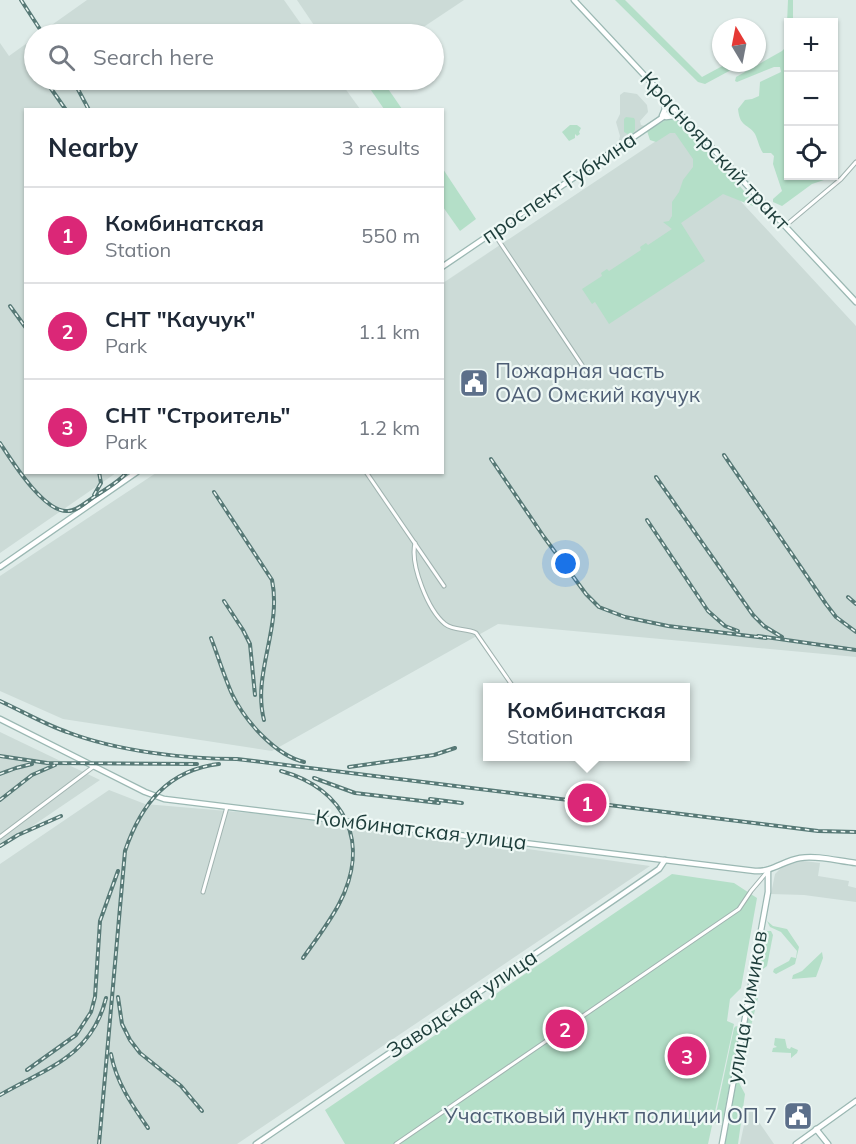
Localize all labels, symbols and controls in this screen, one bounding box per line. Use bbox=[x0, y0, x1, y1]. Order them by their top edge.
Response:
north arrow bbox=[712, 18, 766, 72]
map controls bbox=[784, 18, 838, 180]
button: + bbox=[784, 18, 838, 72]
search box bbox=[24, 24, 444, 90]
icon: search bbox=[45, 41, 78, 74]
text: Search here bbox=[93, 43, 214, 71]
street label: Красноярский тракт bbox=[635, 66, 796, 235]
button: − bbox=[784, 72, 838, 126]
street label: проспект Губкина bbox=[476, 126, 641, 249]
button: locate bbox=[784, 126, 838, 180]
text: Nearby bbox=[48, 131, 138, 164]
text: 3 results bbox=[342, 135, 420, 160]
text: Комбинатская bbox=[105, 209, 264, 237]
text: 1 bbox=[62, 223, 74, 248]
text: 550 m bbox=[361, 223, 420, 248]
text: Station bbox=[105, 237, 171, 262]
text: СНТ "Каучук" bbox=[105, 305, 255, 333]
text: 2 bbox=[62, 319, 74, 344]
text: 1.1 km bbox=[358, 319, 420, 344]
text: Park bbox=[105, 333, 147, 358]
place label: Пожарная часть ОАО Омский каучук bbox=[495, 357, 701, 407]
public building icon: Пожарная часть ОАО Омский каучук bbox=[458, 367, 490, 399]
text: СНТ "Строитель" bbox=[105, 401, 290, 429]
text: 3 bbox=[62, 415, 74, 440]
text: 1.2 km bbox=[358, 415, 420, 440]
text: Park bbox=[105, 429, 147, 454]
your location bbox=[551, 549, 580, 578]
popup bbox=[483, 683, 690, 761]
text: Комбинатская bbox=[507, 696, 666, 724]
text: Station bbox=[507, 724, 573, 749]
pin: 1 bbox=[568, 780, 606, 826]
street label: Комбинатская улица bbox=[314, 803, 528, 855]
street label: улица Химиков bbox=[720, 928, 772, 1085]
street label: Заводская улица bbox=[381, 943, 542, 1063]
pin: 2 bbox=[546, 1006, 584, 1052]
pin: 3 bbox=[668, 1034, 706, 1078]
public building icon: Участковый пункт полиции ОП 7 bbox=[782, 1100, 814, 1132]
place label: Участковый пункт полиции ОП 7 bbox=[443, 1102, 777, 1128]

